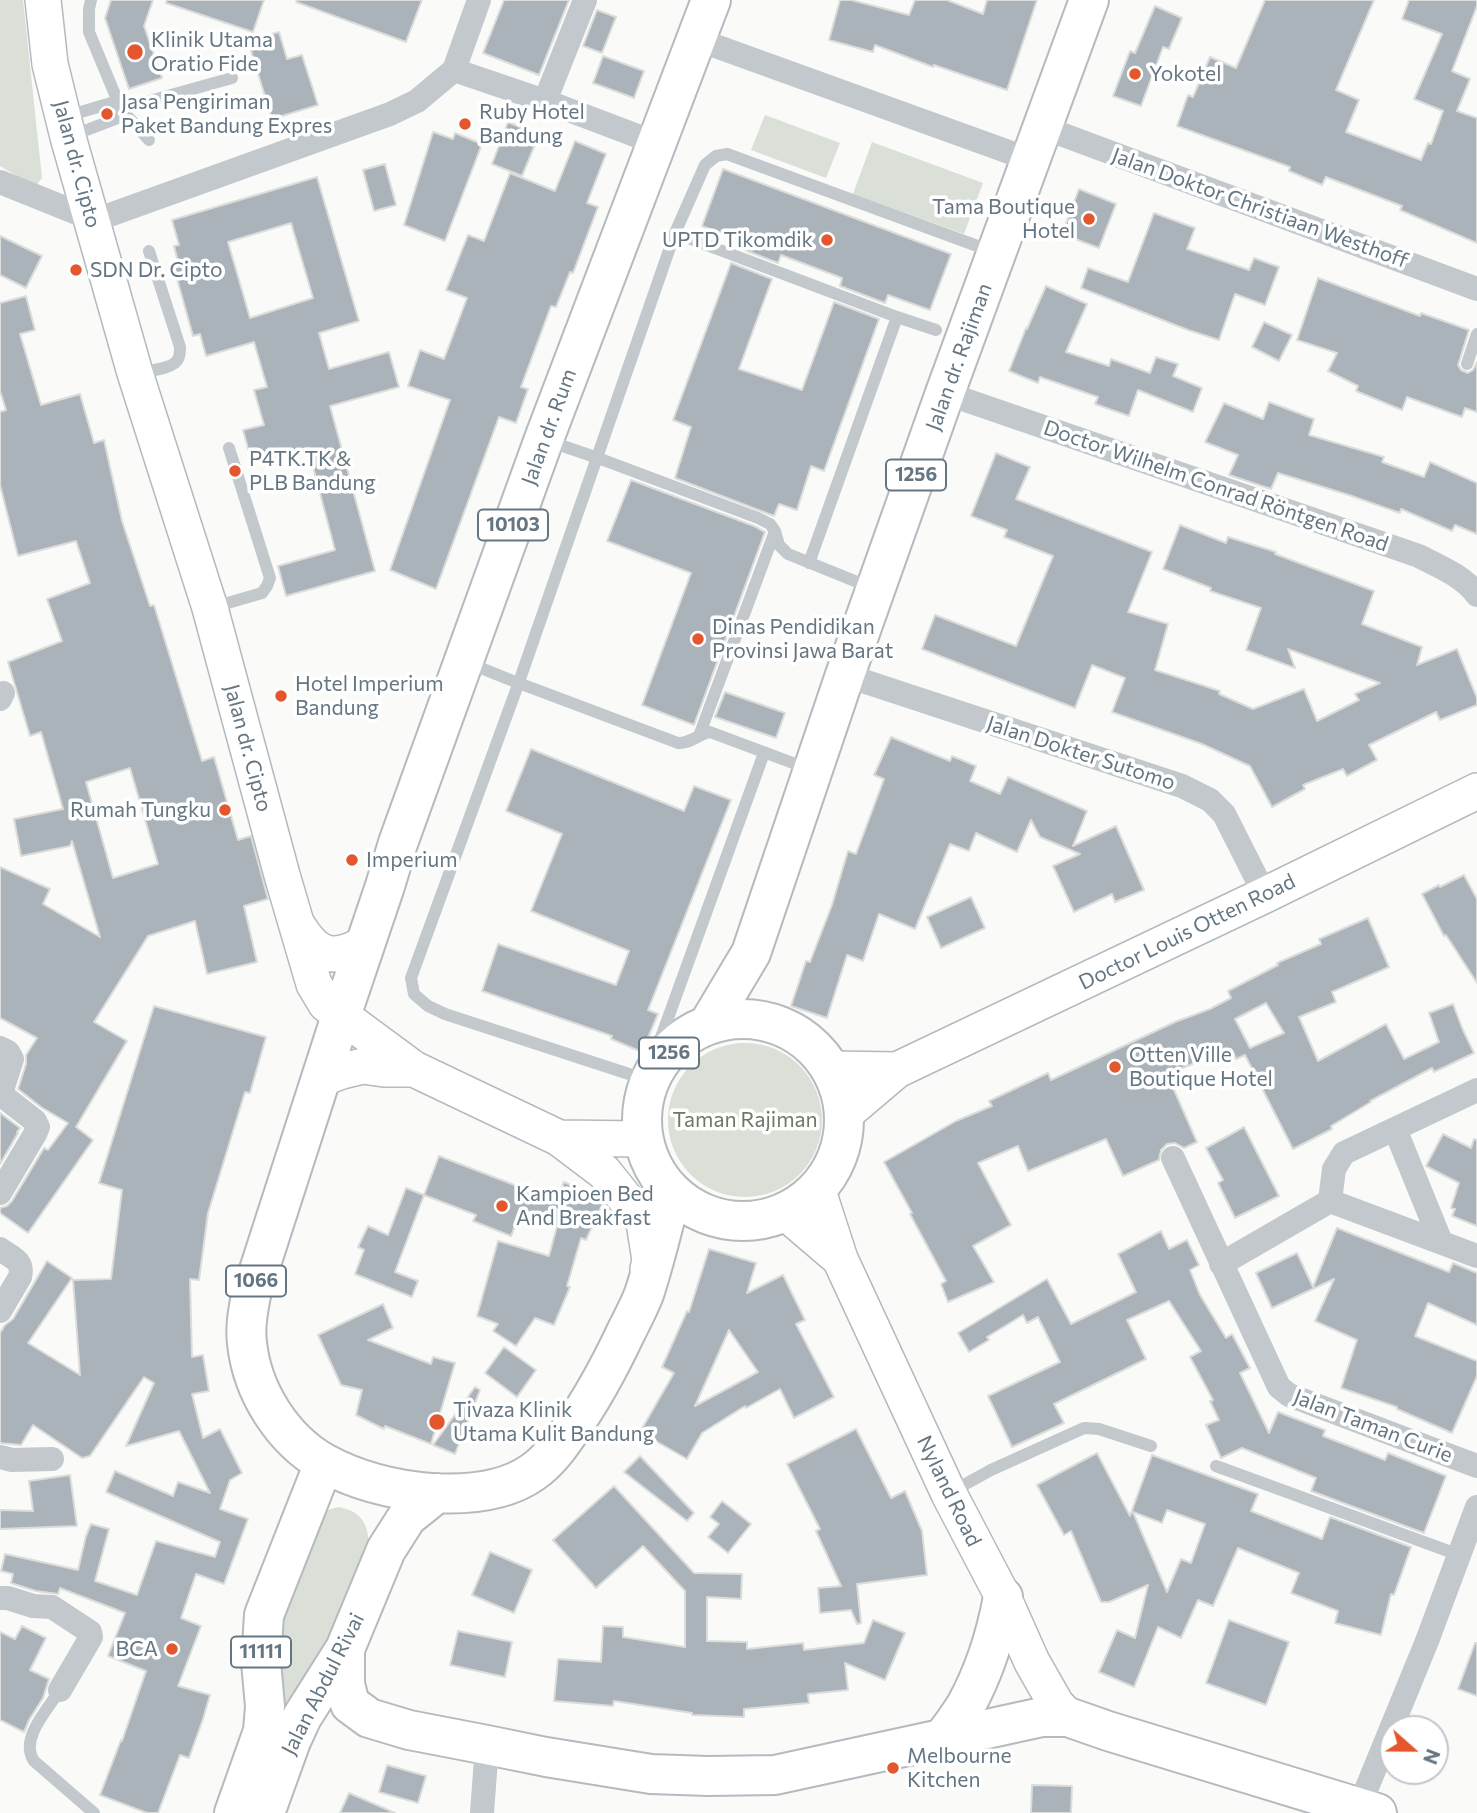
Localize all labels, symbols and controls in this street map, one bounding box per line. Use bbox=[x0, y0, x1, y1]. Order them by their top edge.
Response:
place label: Klinik Utama Oratio Fide bbox=[151, 27, 273, 77]
marker: Klinik Utama Oratio Fide bbox=[125, 42, 145, 62]
place label: Yokotel bbox=[1149, 61, 1221, 87]
marker: Yokotel bbox=[1127, 66, 1143, 82]
place label: Jasa Pengiriman Paket Bandung Expres bbox=[121, 89, 332, 139]
street label: Jalan dr. Cipto bbox=[48, 97, 106, 231]
place label: Ruby Hotel Bandung bbox=[479, 99, 585, 149]
marker: Jasa Pengiriman Paket Bandung Expres bbox=[99, 106, 115, 122]
marker: Ruby Hotel Bandung bbox=[457, 116, 473, 132]
street label: Jalan Doktor Christiaan Westhoff bbox=[1108, 143, 1412, 273]
place label: Tama Boutique Hotel bbox=[932, 194, 1075, 244]
marker: Tama Boutique Hotel bbox=[1081, 211, 1097, 227]
place label: UPTD Tikomdik bbox=[662, 227, 813, 253]
marker: UPTD Tikomdik bbox=[819, 232, 835, 248]
place label: SDN Dr. Cipto bbox=[90, 257, 222, 283]
marker: SDN Dr. Cipto bbox=[68, 262, 84, 278]
street label: Jalan dr. Rajiman bbox=[921, 280, 997, 434]
street label: Jalan dr. Rum bbox=[516, 365, 582, 489]
street label: Doctor Wilhelm Conrad Röntgen Road bbox=[1040, 415, 1392, 557]
place label: P4TK.TK & PLB Bandung bbox=[249, 446, 376, 496]
road number: 1256 bbox=[886, 460, 946, 490]
marker: P4TK.TK & PLB Bandung bbox=[227, 463, 243, 479]
road number: 10103 bbox=[478, 510, 548, 540]
place label: Dinas Pendidikan Provinsi Jawa Barat bbox=[712, 614, 893, 664]
marker: Dinas Pendidikan Provinsi Jawa Barat bbox=[690, 631, 706, 647]
place label: Hotel Imperium Bandung bbox=[295, 671, 444, 721]
street label: Jalan dr. Cipto bbox=[219, 681, 277, 815]
marker: Hotel Imperium Bandung bbox=[273, 688, 289, 704]
street label: Jalan Dokter Sutomo bbox=[984, 711, 1178, 795]
place label: Rumah Tungku bbox=[70, 797, 211, 823]
marker: Rumah Tungku bbox=[217, 802, 233, 818]
place label: Imperium bbox=[366, 847, 458, 873]
marker: Imperium bbox=[344, 852, 360, 868]
street label: Doctor Louis Otten Road bbox=[1075, 869, 1299, 995]
road number: 1256 bbox=[639, 1037, 699, 1068]
place label: Otten Ville Boutique Hotel bbox=[1129, 1042, 1273, 1092]
marker: Otten Ville Boutique Hotel bbox=[1107, 1059, 1123, 1075]
park label: Taman Rajiman bbox=[672, 1107, 818, 1133]
place label: Kampioen Bed And Breakfast bbox=[516, 1181, 654, 1231]
marker: Kampioen Bed And Breakfast bbox=[494, 1198, 510, 1214]
road number: 1066 bbox=[226, 1266, 286, 1296]
street label: Jalan Taman Curie bbox=[1290, 1384, 1456, 1468]
place label: Tivaza Klinik Utama Kulit Bandung bbox=[453, 1397, 654, 1447]
marker: Tivaza Klinik Utama Kulit Bandung bbox=[427, 1412, 447, 1432]
street label: Nyland Road bbox=[911, 1431, 987, 1551]
street label: Jalan Abdul Rivai bbox=[276, 1609, 370, 1759]
place label: BCA bbox=[116, 1636, 158, 1662]
road number: 11111 bbox=[231, 1636, 291, 1668]
marker: BCA bbox=[164, 1641, 180, 1657]
north arrow bbox=[1379, 1715, 1449, 1785]
place label: Melbourne Kitchen bbox=[907, 1743, 1012, 1793]
text: N bbox=[1419, 1746, 1446, 1768]
marker: Melbourne Kitchen bbox=[885, 1760, 901, 1776]

